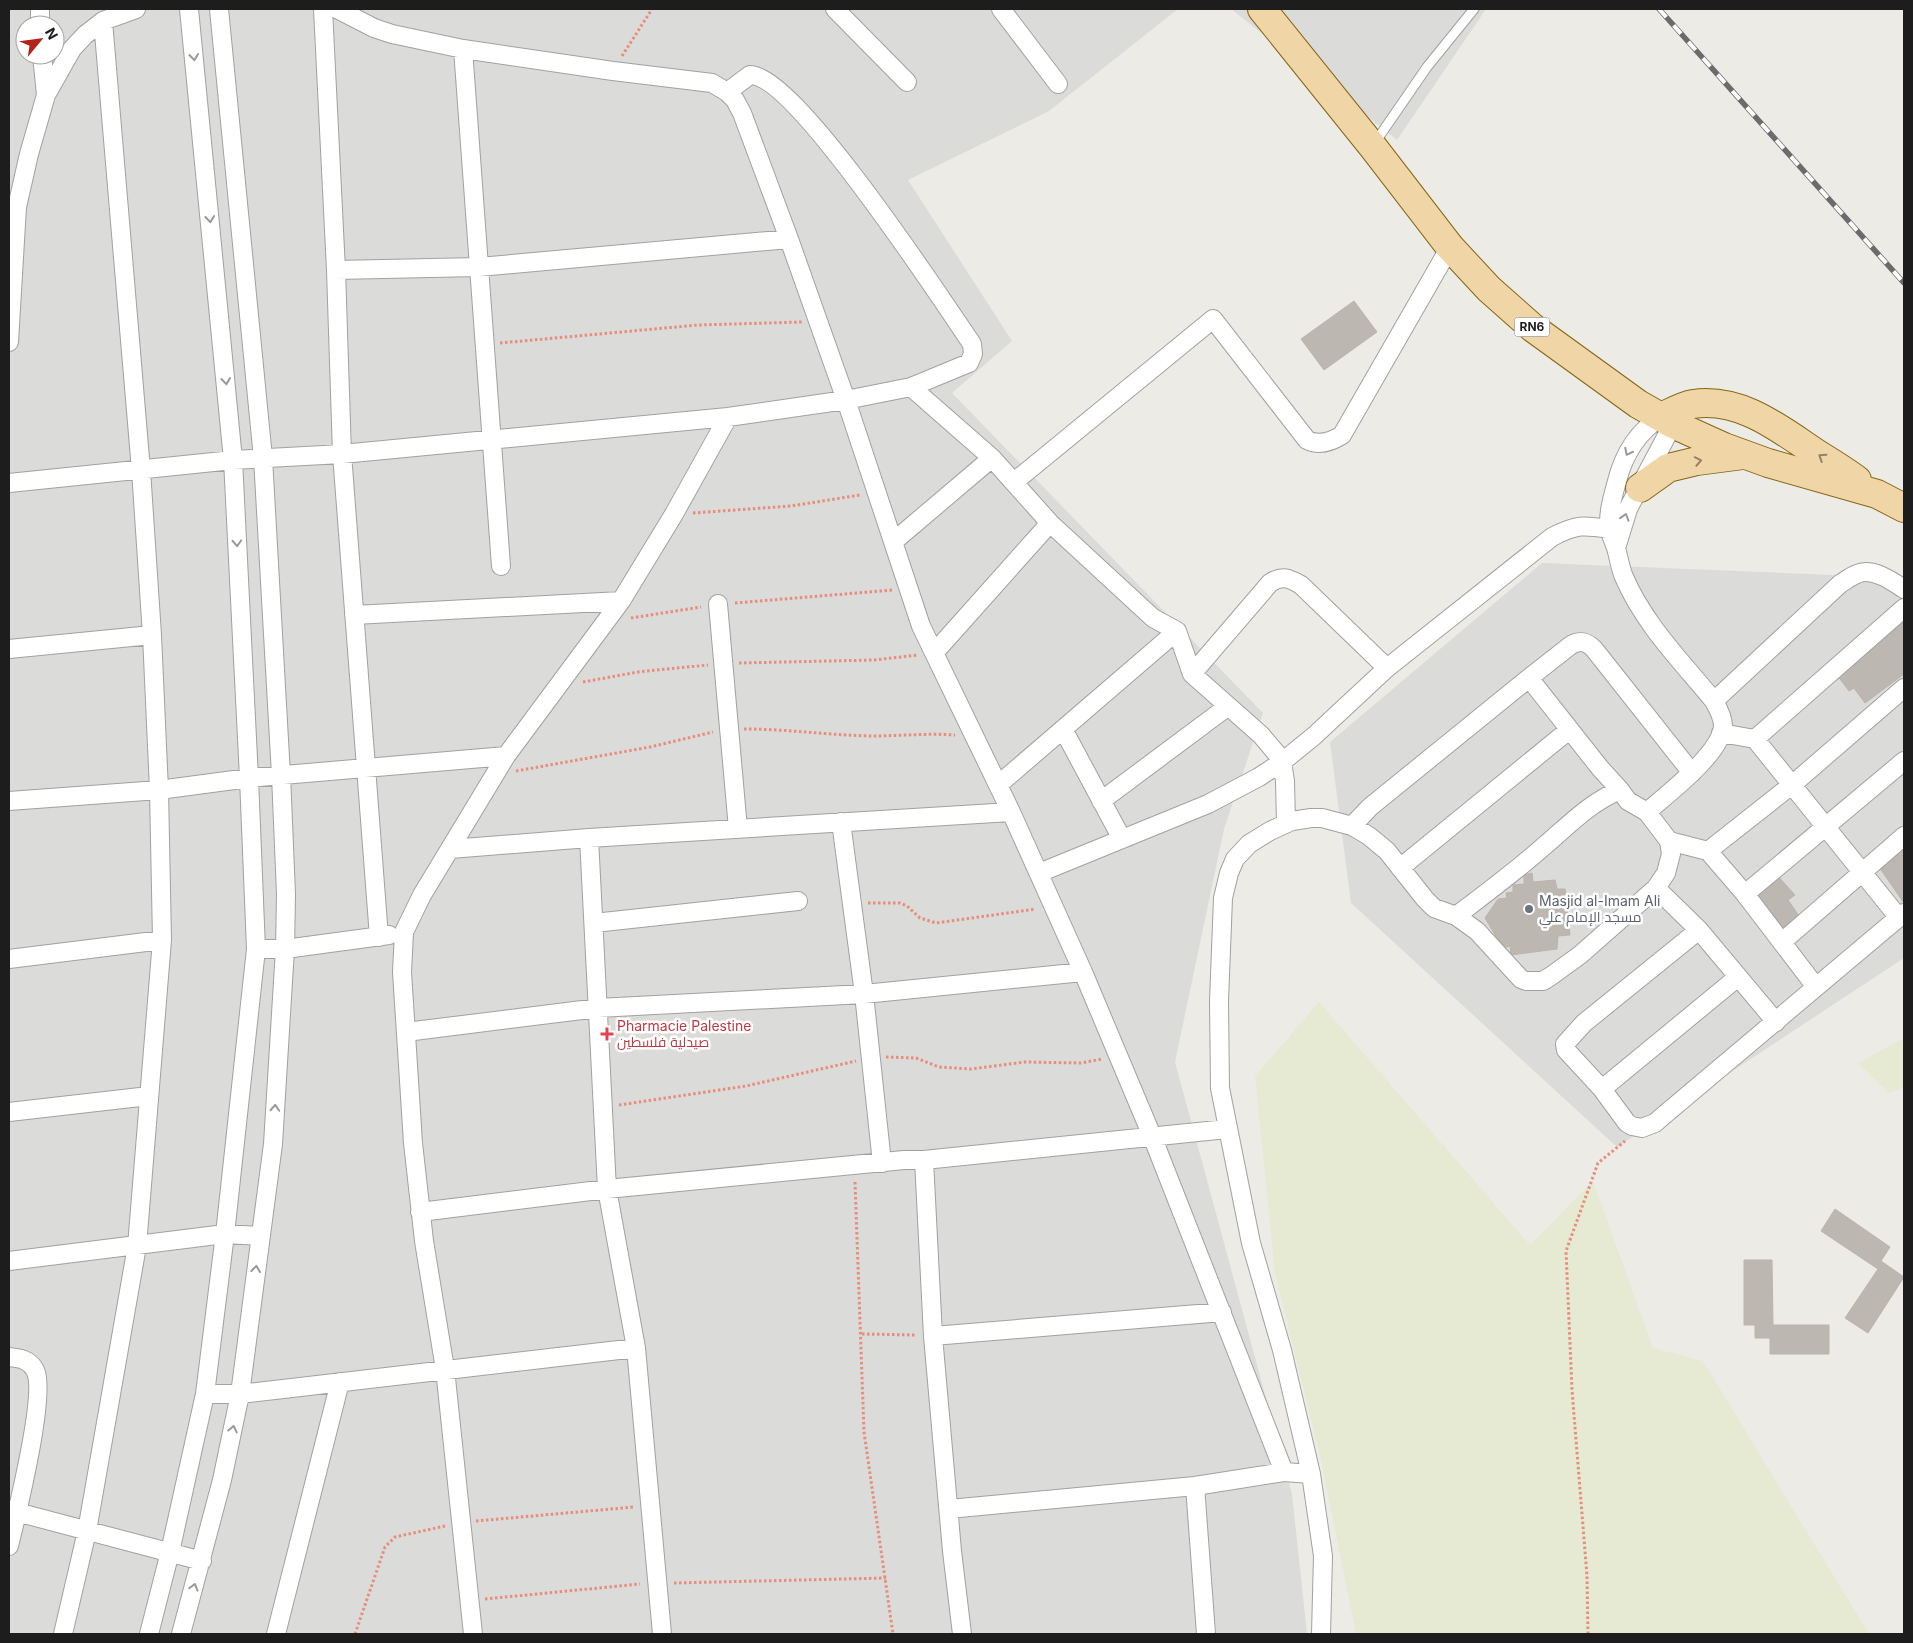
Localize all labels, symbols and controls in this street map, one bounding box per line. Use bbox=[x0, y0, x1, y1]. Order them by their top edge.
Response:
north arrow bbox=[15, 15, 65, 65]
text: N bbox=[42, 25, 62, 42]
one-way arrow bbox=[188, 54, 199, 62]
one-way arrow bbox=[204, 215, 215, 223]
road number: RN6 bbox=[1514, 318, 1550, 337]
one-way arrow bbox=[220, 377, 231, 385]
one-way arrow bbox=[1624, 446, 1634, 455]
one-way arrow bbox=[1819, 453, 1828, 463]
one-way arrow bbox=[1694, 456, 1703, 467]
one-way arrow bbox=[1620, 514, 1630, 522]
one-way arrow bbox=[232, 539, 243, 547]
place label: Masjid al-Imam Ali مسجد الإمام علي bbox=[1539, 892, 1660, 929]
marker: Masjid al-Imam Ali مسجد الإمام علي bbox=[1523, 903, 1535, 915]
place label: Pharmacie Palestine صيدلية فلسطين bbox=[617, 1017, 751, 1050]
marker: Pharmacie Palestine صيدلية فلسطين bbox=[601, 1028, 613, 1040]
one-way arrow bbox=[270, 1103, 281, 1111]
one-way arrow bbox=[250, 1264, 261, 1272]
one-way arrow bbox=[227, 1425, 237, 1434]
one-way arrow bbox=[189, 1584, 199, 1592]

